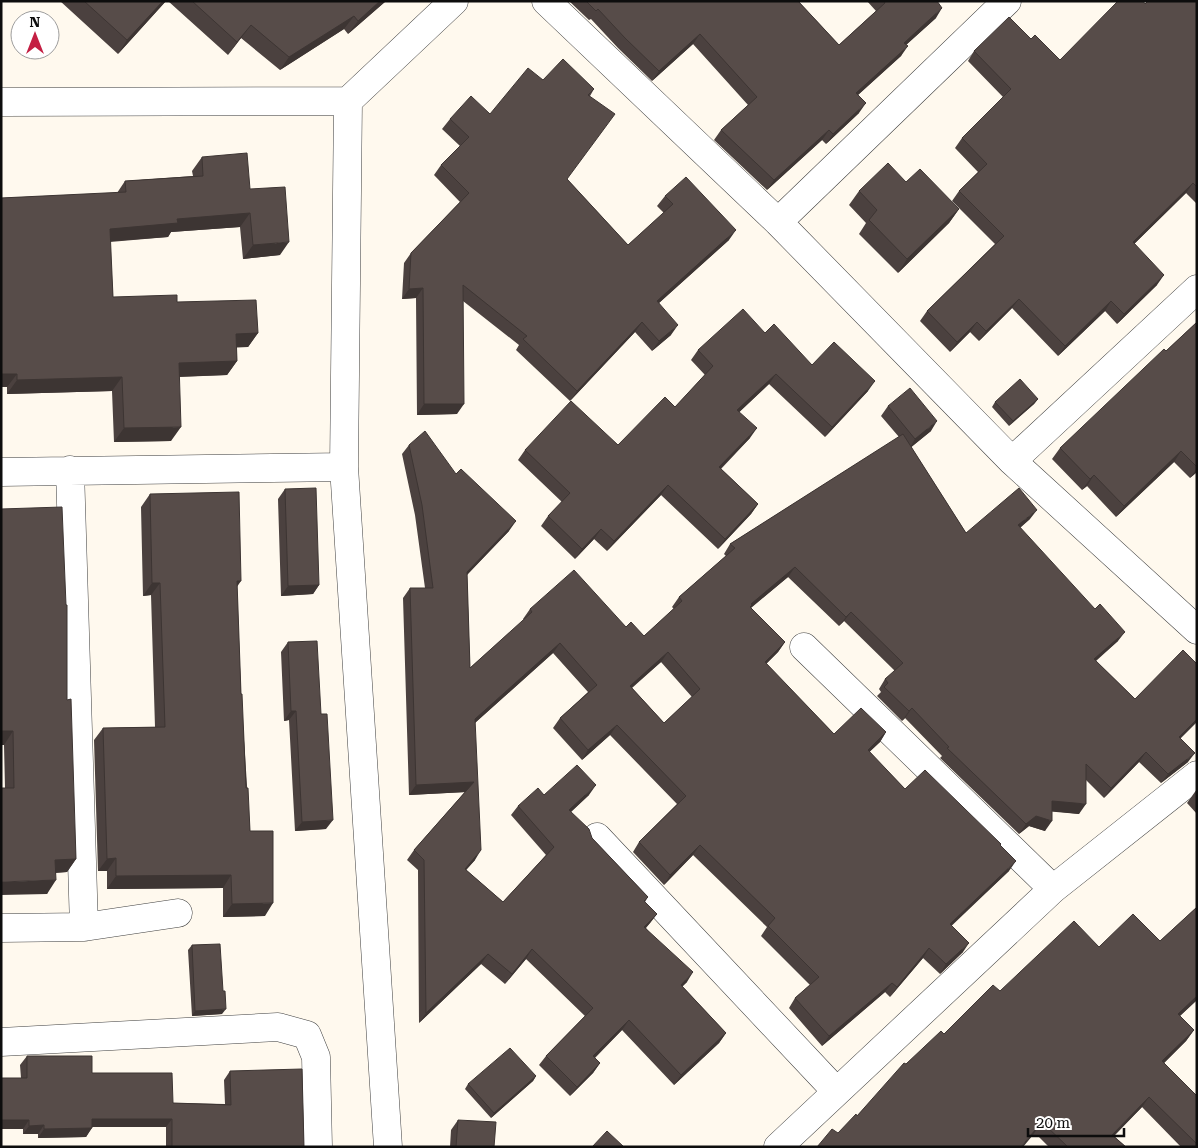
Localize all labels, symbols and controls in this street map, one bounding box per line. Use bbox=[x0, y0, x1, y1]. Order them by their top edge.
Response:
north arrow bbox=[10, 10, 60, 60]
text: N bbox=[30, 14, 41, 30]
scale bar bbox=[1028, 1106, 1124, 1138]
text: 20 m bbox=[1036, 1114, 1071, 1132]

